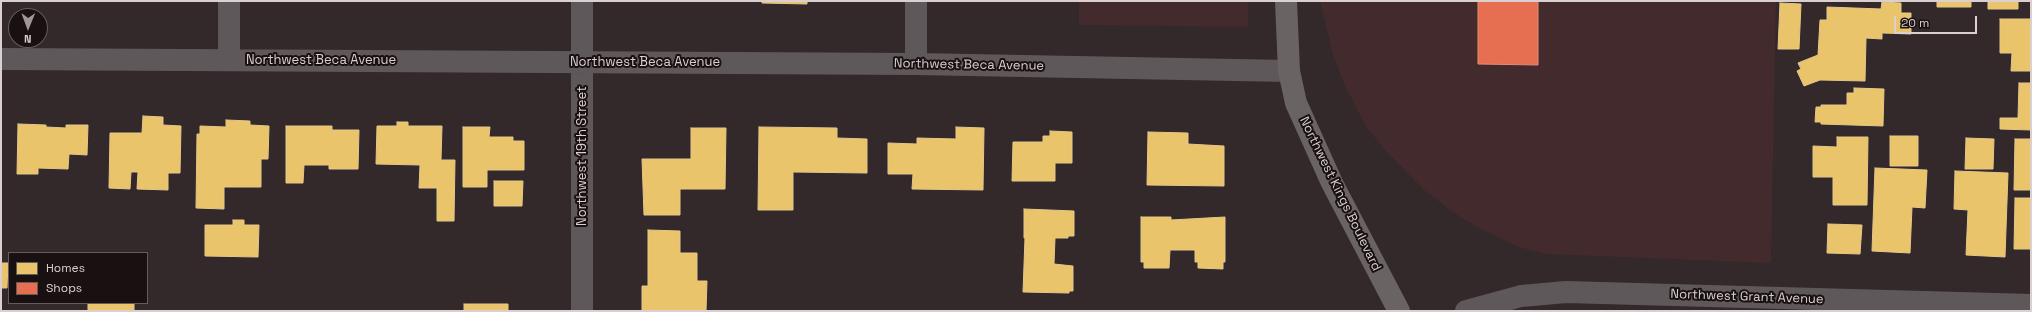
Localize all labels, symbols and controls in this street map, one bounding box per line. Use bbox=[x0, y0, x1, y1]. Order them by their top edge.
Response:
north arrow bbox=[8, 8, 48, 48]
scale bar bbox=[1896, 8, 1979, 34]
text: 20 m bbox=[1901, 15, 1929, 31]
text: N bbox=[24, 32, 32, 46]
street label: Northwest Beca Avenue bbox=[246, 52, 396, 68]
street label: Northwest Beca Avenue bbox=[570, 54, 720, 70]
street label: Northwest Beca Avenue bbox=[894, 56, 1044, 74]
street label: Northwest 19th Street bbox=[574, 86, 590, 226]
street label: Northwest Kings Boulevard bbox=[1296, 114, 1384, 274]
legend bbox=[8, 252, 148, 304]
text: Homes bbox=[46, 260, 85, 276]
text: Shops bbox=[46, 280, 82, 296]
street label: Northwest Grant Avenue bbox=[1670, 287, 1824, 307]

